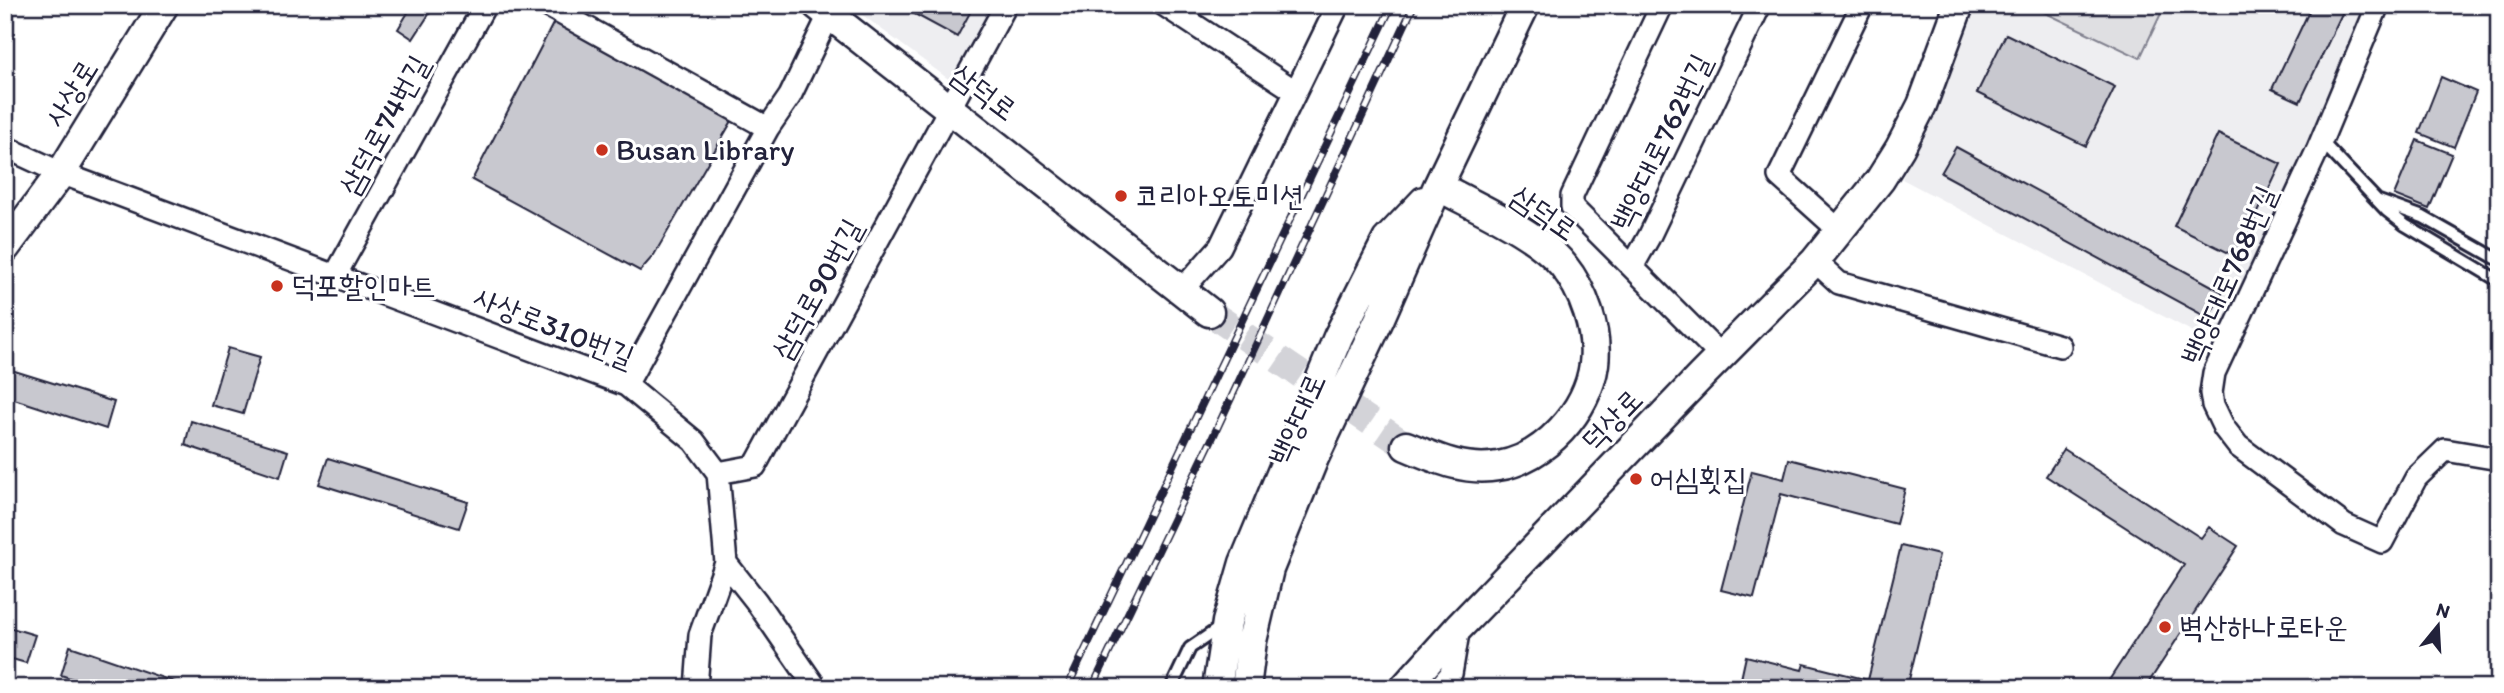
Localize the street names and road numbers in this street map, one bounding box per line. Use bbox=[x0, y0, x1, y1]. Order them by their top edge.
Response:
street label: 백양대로762번길 bbox=[1602, 48, 1719, 236]
street label: 삼덕로74번길 bbox=[330, 49, 437, 201]
street label: 사상로 bbox=[36, 52, 105, 133]
street label: 삼덕로 bbox=[944, 55, 1024, 128]
street label: 삼덕로 bbox=[1504, 177, 1585, 249]
street label: 백양대로768번길 bbox=[2173, 180, 2285, 370]
street label: 삼덕로90번길 bbox=[763, 212, 870, 365]
street label: 사상로310번길 bbox=[469, 278, 640, 375]
street label: 백양대로 bbox=[1260, 367, 1333, 470]
street label: 덕상로 bbox=[1573, 381, 1650, 459]

